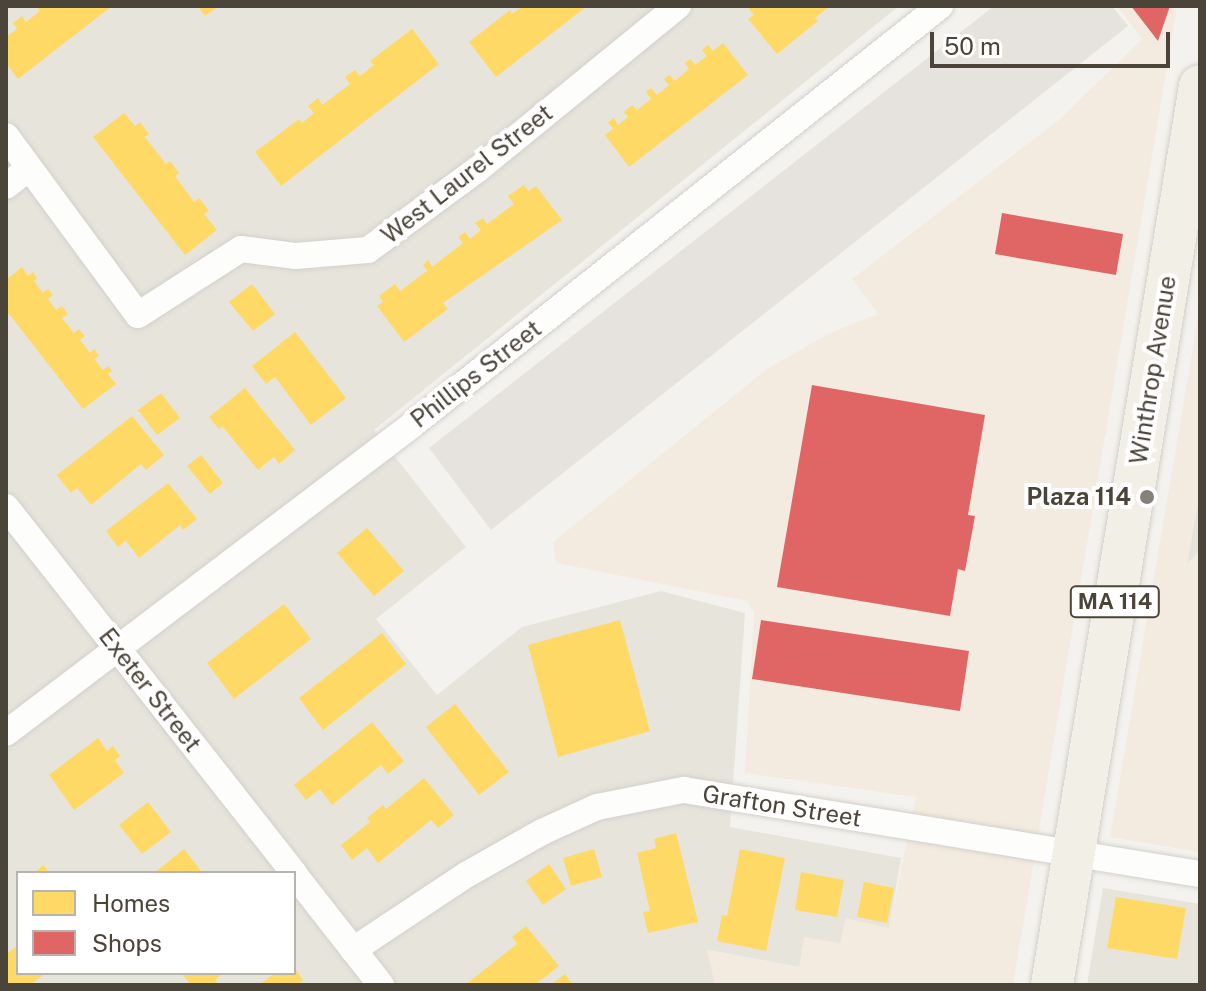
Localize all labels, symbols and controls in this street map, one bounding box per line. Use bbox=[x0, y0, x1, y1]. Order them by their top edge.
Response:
scale bar bbox=[934, 16, 1174, 66]
text: 50 m bbox=[944, 32, 1001, 60]
street label: West Laurel Street bbox=[376, 98, 558, 250]
street label: Winthrop Avenue bbox=[1124, 274, 1182, 466]
street label: Phillips Street bbox=[405, 314, 547, 434]
place label: Plaza 114 bbox=[1027, 483, 1131, 511]
marker: Plaza 114 bbox=[1138, 488, 1156, 506]
road number: MA 114 bbox=[1069, 584, 1161, 620]
street label: Exeter Street bbox=[93, 623, 207, 757]
street label: Grafton Street bbox=[700, 779, 864, 833]
legend bbox=[16, 871, 296, 975]
text: Homes bbox=[92, 889, 170, 917]
text: Shops bbox=[92, 929, 162, 957]

